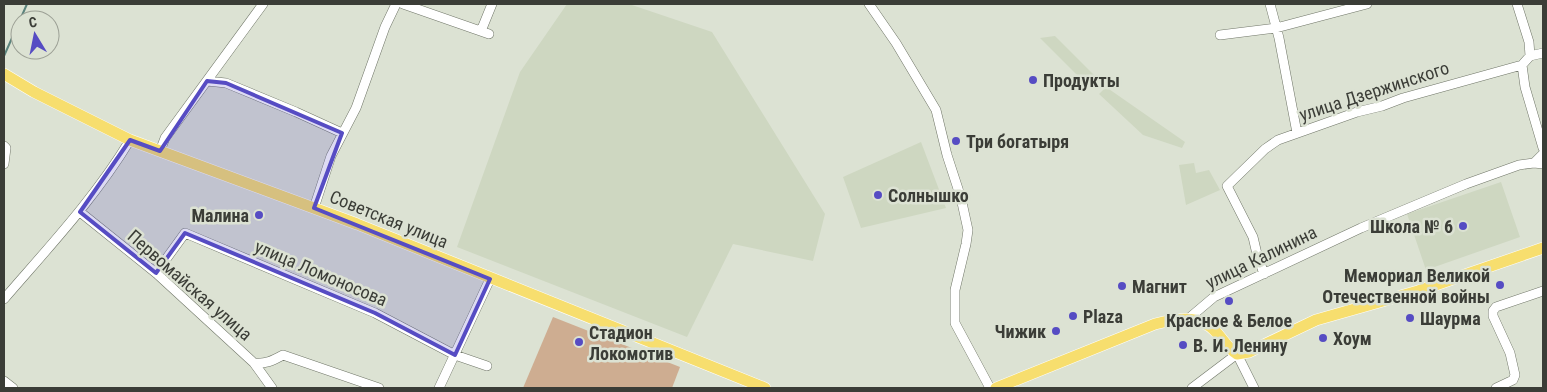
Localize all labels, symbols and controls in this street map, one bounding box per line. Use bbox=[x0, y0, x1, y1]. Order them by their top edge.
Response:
north arrow bbox=[10, 10, 60, 60]
text: С bbox=[27, 14, 38, 31]
street label: улица Дзержинского bbox=[1296, 57, 1452, 125]
place label: Продукты bbox=[1043, 70, 1120, 91]
marker: Продукты bbox=[1027, 74, 1039, 86]
place label: Три богатыря bbox=[966, 131, 1069, 152]
marker: Три богатыря bbox=[950, 135, 962, 147]
place label: Солнышко bbox=[888, 185, 969, 206]
street label: Советская улица bbox=[327, 186, 451, 252]
marker: Солнышко bbox=[872, 189, 884, 201]
place label: Малина bbox=[191, 205, 249, 226]
marker: Малина bbox=[253, 209, 265, 221]
place label: Школа № 6 bbox=[1370, 216, 1453, 237]
marker: Школа № 6 bbox=[1457, 220, 1469, 232]
street label: улица Калинина bbox=[1202, 221, 1320, 293]
street label: Первомайская улица bbox=[124, 225, 256, 345]
street label: улица Ломоносова bbox=[252, 236, 390, 310]
place label: Мемориал Великой Отечественной войны bbox=[1322, 265, 1490, 307]
place label: Магнит bbox=[1132, 276, 1187, 297]
marker: Мемориал Великой Отечественной войны bbox=[1494, 279, 1506, 291]
marker: Магнит bbox=[1116, 280, 1128, 292]
marker: Красное & Белое bbox=[1223, 295, 1235, 307]
place label: Plaza bbox=[1083, 306, 1123, 327]
place label: Шаурма bbox=[1420, 308, 1481, 329]
marker: Plaza bbox=[1067, 310, 1079, 322]
place label: Красное & Белое bbox=[1166, 310, 1292, 331]
marker: Шаурма bbox=[1404, 312, 1416, 324]
place label: Чижик bbox=[994, 321, 1046, 342]
place label: Стадион Локомотив bbox=[589, 322, 673, 364]
marker: Чижик bbox=[1050, 325, 1062, 337]
place label: Хоум bbox=[1333, 328, 1372, 349]
marker: Хоум bbox=[1317, 332, 1329, 344]
place label: В. И. Ленину bbox=[1193, 335, 1287, 356]
marker: Стадион Локомотив bbox=[573, 336, 585, 348]
marker: В. И. Ленину bbox=[1177, 339, 1189, 351]

